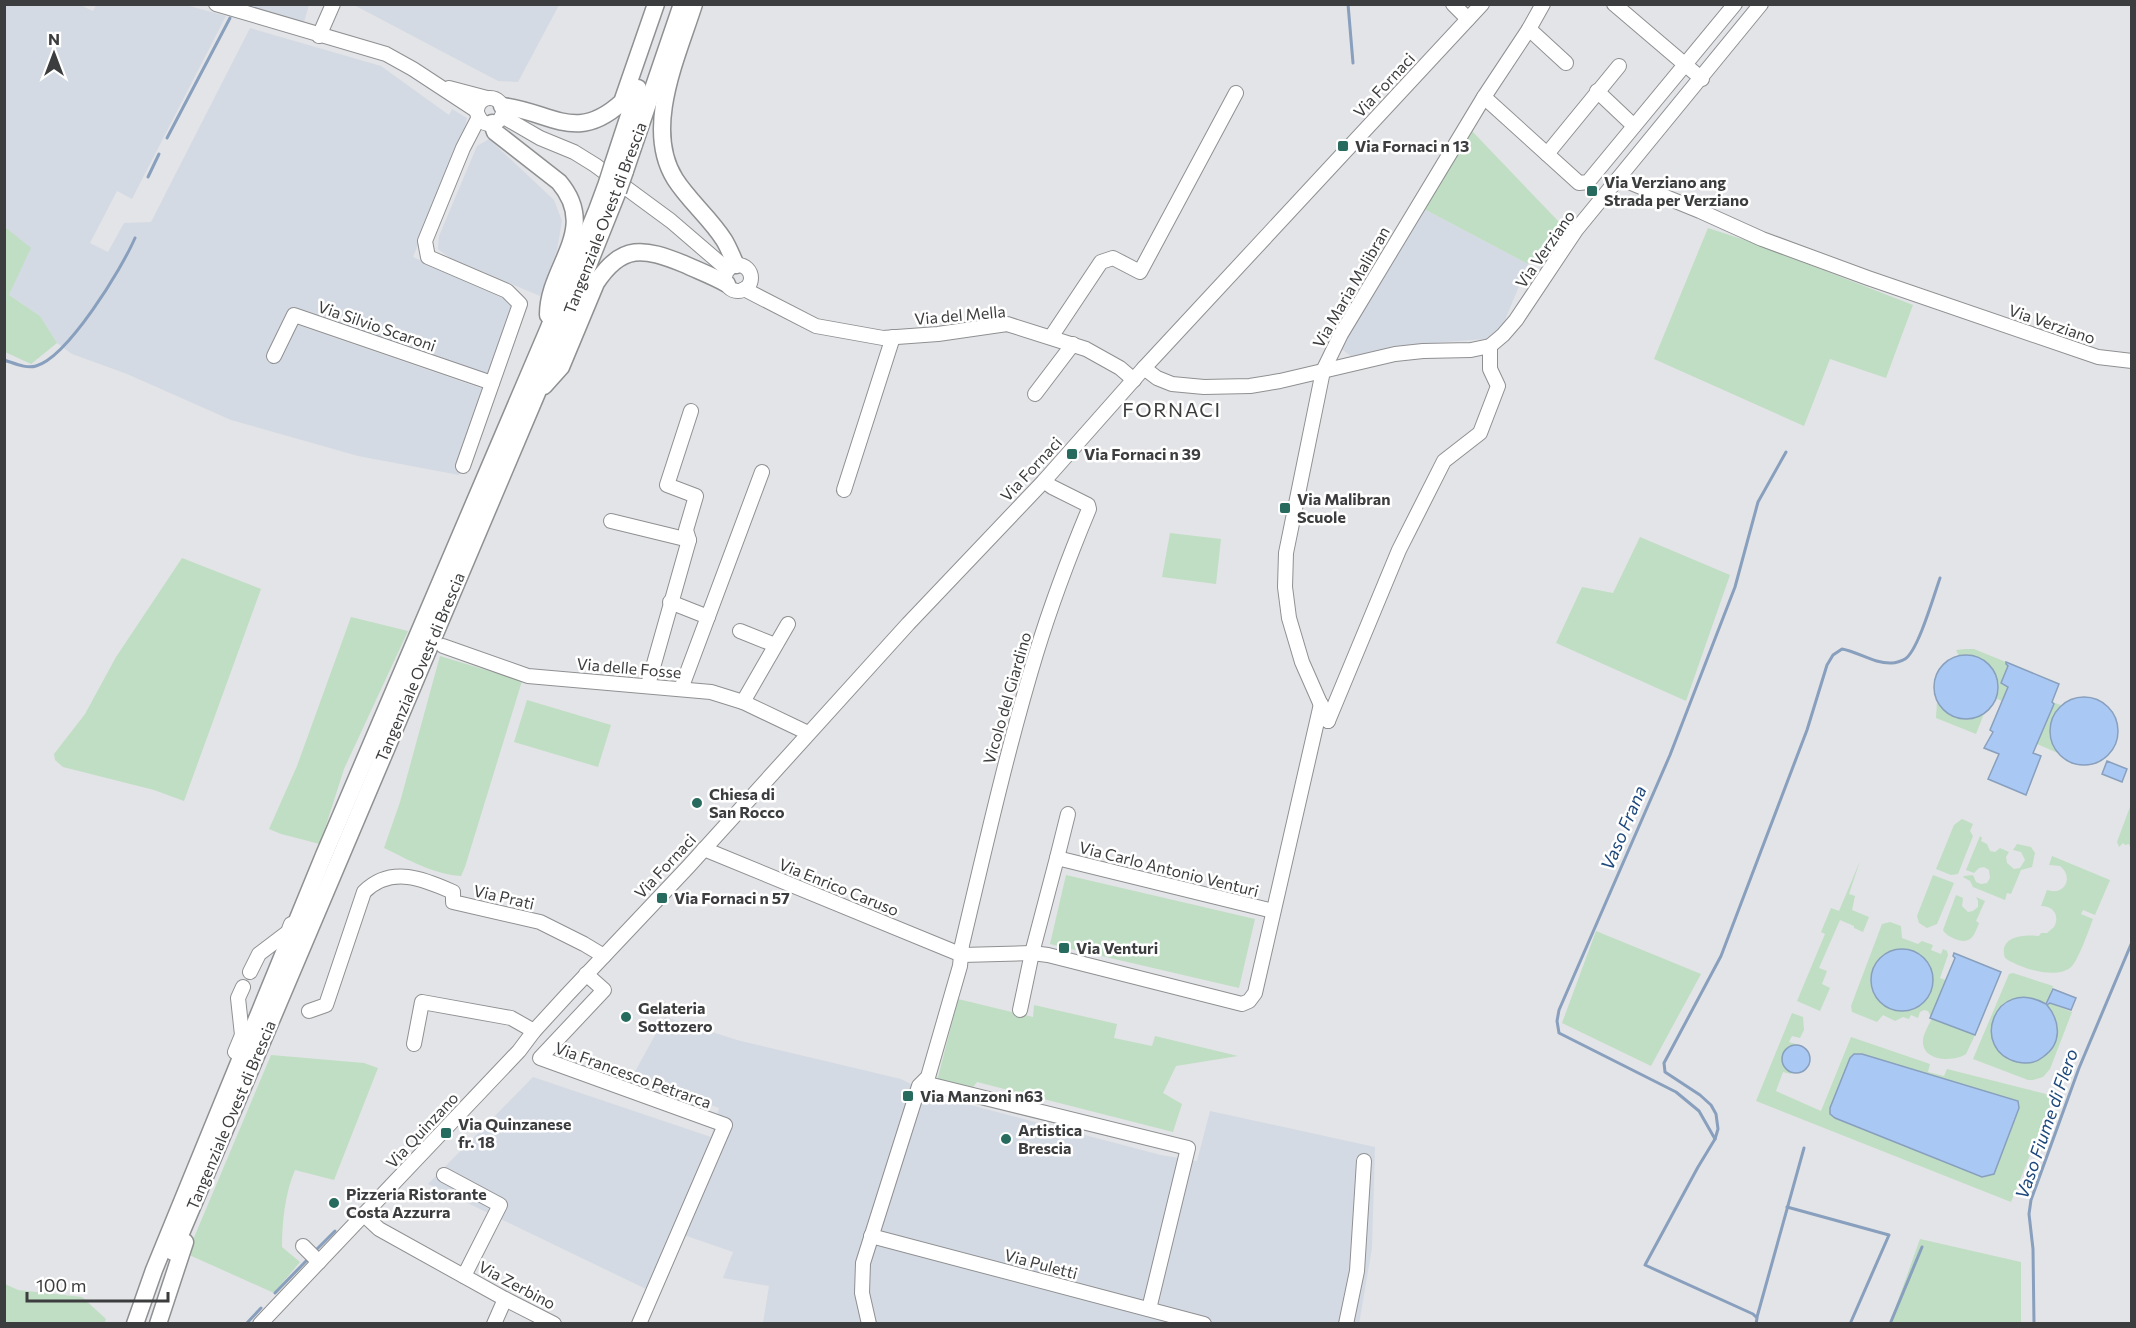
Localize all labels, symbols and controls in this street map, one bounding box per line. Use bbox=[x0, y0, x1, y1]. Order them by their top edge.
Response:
north arrow bbox=[24, 24, 84, 84]
text: N bbox=[48, 29, 60, 48]
street label: Via Fornaci bbox=[1349, 49, 1418, 121]
street label: Tangenziale Ovest di Brescia bbox=[559, 119, 650, 316]
place label: Via Fornaci n 13 bbox=[1355, 136, 1469, 155]
marker: Via Fornaci n 13 bbox=[1336, 139, 1350, 153]
place label: Via Verziano ang Strada per Verziano bbox=[1604, 172, 1749, 209]
marker: Via Verziano ang Strada per Verziano bbox=[1585, 184, 1599, 198]
street label: Via Verziano bbox=[1511, 206, 1578, 291]
street label: Via Maria Malibran bbox=[1308, 223, 1393, 351]
street label: Via Silvio Scaroni bbox=[316, 296, 439, 355]
street label: Via Verziano bbox=[2006, 300, 2098, 347]
street label: Via del Mella bbox=[914, 301, 1006, 328]
district label: FORNACI bbox=[1122, 397, 1222, 421]
street label: Via Fornaci bbox=[996, 433, 1065, 505]
place label: Via Fornaci n 39 bbox=[1084, 444, 1201, 463]
marker: Via Fornaci n 39 bbox=[1065, 447, 1079, 461]
place label: Via Malibran Scuole bbox=[1297, 489, 1390, 526]
marker: Via Malibran Scuole bbox=[1278, 501, 1292, 515]
street label: Tangenziale Ovest di Brescia bbox=[371, 569, 468, 764]
street label: Vicolo del Giardino bbox=[979, 630, 1034, 766]
street label: Via delle Fosse bbox=[576, 653, 682, 682]
water label: Vaso Frana bbox=[1595, 782, 1651, 873]
place label: Chiesa di San Rocco bbox=[709, 784, 785, 821]
marker: Chiesa di San Rocco bbox=[690, 796, 704, 810]
street label: Via Fornaci bbox=[630, 830, 699, 902]
street label: Via Carlo Antonio Venturi bbox=[1077, 837, 1261, 900]
street label: Via Enrico Caruso bbox=[776, 854, 902, 919]
street label: Via Prati bbox=[472, 880, 536, 913]
place label: Via Fornaci n 57 bbox=[674, 888, 790, 907]
marker: Via Fornaci n 57 bbox=[655, 891, 669, 905]
place label: Via Venturi bbox=[1076, 938, 1158, 957]
marker: Via Venturi bbox=[1057, 941, 1071, 955]
place label: Gelateria Sottozero bbox=[638, 998, 713, 1035]
marker: Gelateria Sottozero bbox=[619, 1010, 633, 1024]
street label: Tangenziale Ovest di Brescia bbox=[182, 1017, 279, 1212]
street label: Via Francesco Petrarca bbox=[552, 1037, 714, 1112]
water label: Vaso Fiume di Flero bbox=[2010, 1046, 2082, 1202]
place label: Via Manzoni n63 bbox=[920, 1086, 1043, 1105]
street label: Via Quinzano bbox=[382, 1088, 462, 1172]
marker: Via Manzoni n63 bbox=[901, 1089, 915, 1103]
place label: Via Quinzanese fr. 18 bbox=[458, 1114, 571, 1151]
place label: Artistica Brescia bbox=[1018, 1120, 1082, 1157]
marker: Via Quinzanese fr. 18 bbox=[439, 1126, 453, 1140]
marker: Artistica Brescia bbox=[999, 1132, 1013, 1146]
place label: Pizzeria Ristorante Costa Azzurra bbox=[346, 1184, 487, 1221]
marker: Pizzeria Ristorante Costa Azzurra bbox=[327, 1196, 341, 1210]
street label: Via Puletti bbox=[1002, 1245, 1080, 1282]
street label: Via Zerbino bbox=[476, 1256, 559, 1313]
scale bar bbox=[27, 1265, 168, 1303]
text: 100 m bbox=[36, 1274, 86, 1296]

